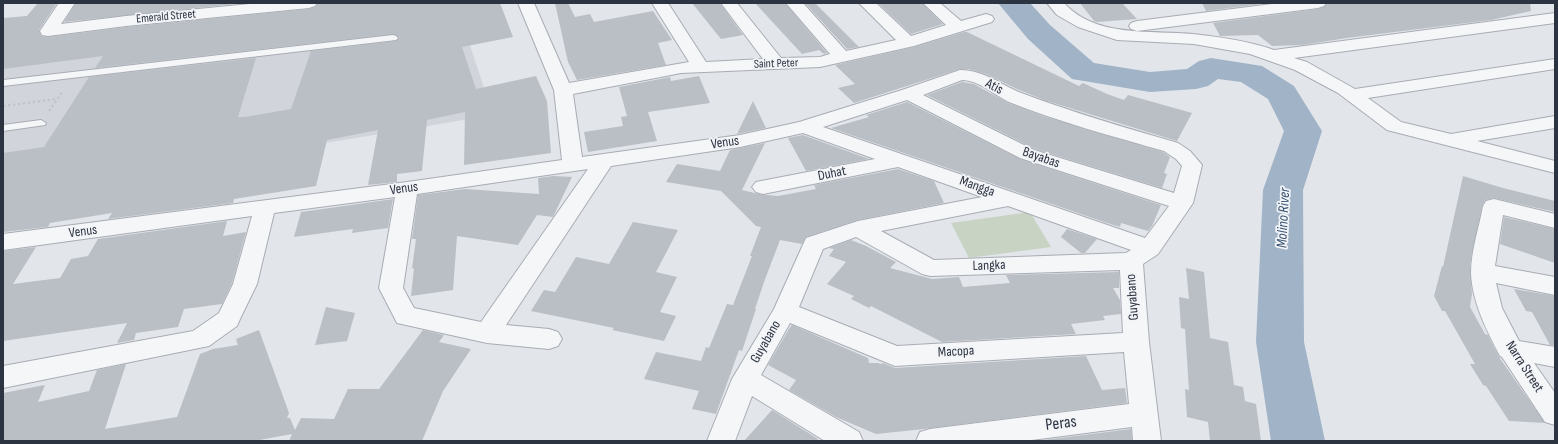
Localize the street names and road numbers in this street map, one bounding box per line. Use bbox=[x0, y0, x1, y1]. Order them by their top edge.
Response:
street label: Emerald Street bbox=[136, 7, 196, 27]
street label: Saint Peter bbox=[754, 56, 798, 72]
street label: Atis bbox=[982, 75, 1006, 99]
street label: Venus bbox=[710, 133, 740, 153]
street label: Bayabas bbox=[1020, 144, 1062, 172]
street label: Duhat bbox=[816, 163, 848, 185]
street label: Mangga bbox=[957, 173, 997, 201]
street label: Venus bbox=[389, 179, 419, 199]
street label: Venus bbox=[68, 222, 98, 242]
street label: Langka bbox=[972, 257, 1006, 275]
street label: Guyabano bbox=[1123, 273, 1143, 321]
street label: Guyabano bbox=[747, 318, 785, 366]
street label: Narra Street bbox=[1501, 338, 1547, 396]
street label: Macopa bbox=[937, 343, 975, 361]
street label: Peras bbox=[1044, 412, 1078, 436]

